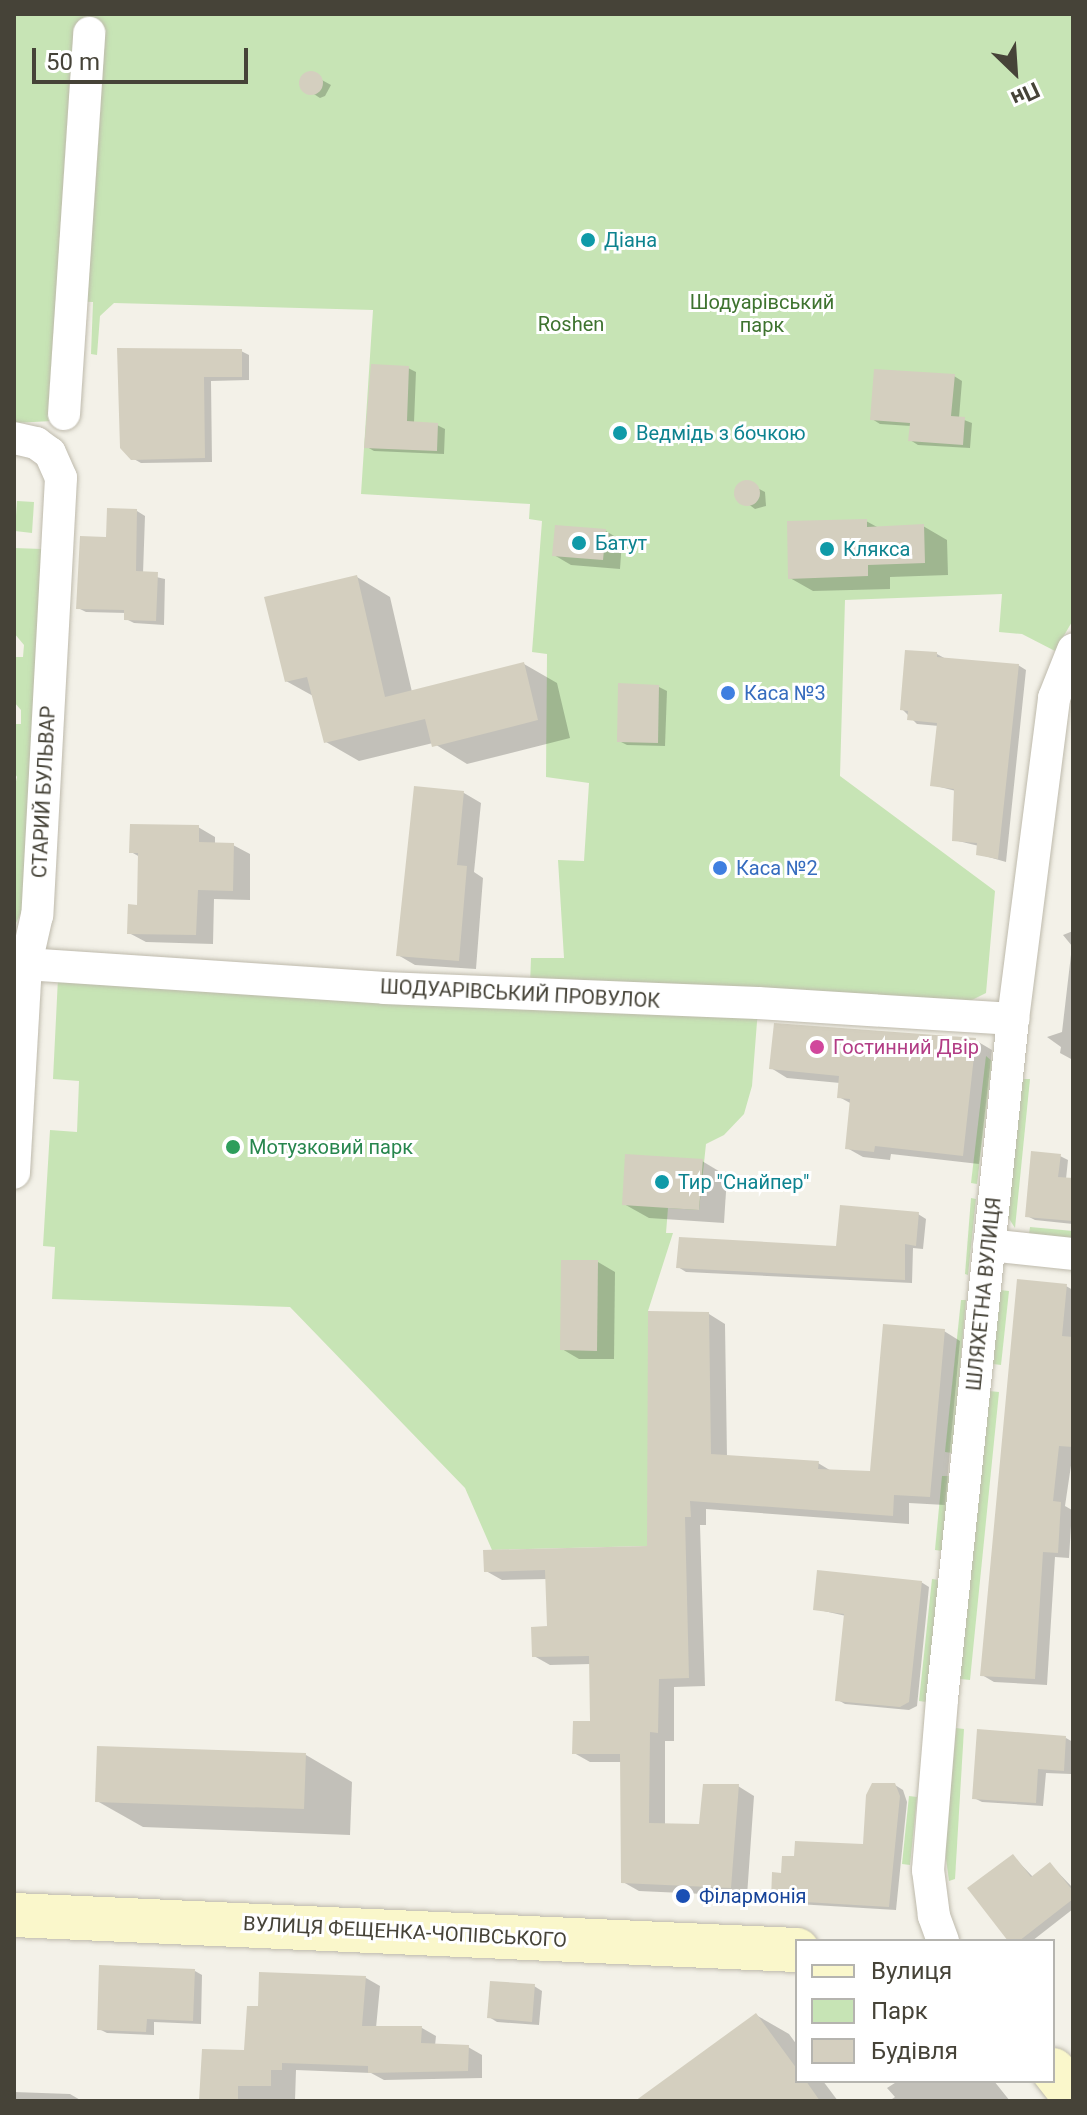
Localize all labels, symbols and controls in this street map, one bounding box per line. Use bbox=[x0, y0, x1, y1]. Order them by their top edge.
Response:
scale bar bbox=[36, 32, 252, 82]
north arrow bbox=[975, 32, 1055, 112]
text: 50 m bbox=[46, 48, 100, 76]
text: Пн bbox=[1007, 77, 1043, 111]
place label: Діана bbox=[604, 228, 657, 252]
marker: Діана bbox=[579, 231, 597, 249]
park label: Шодуарівський парк bbox=[690, 290, 834, 337]
park label: Roshen bbox=[538, 312, 604, 336]
place label: Ведмідь з бочкою bbox=[636, 421, 806, 445]
marker: Ведмідь з бочкою bbox=[611, 424, 629, 442]
place label: Батут bbox=[595, 531, 647, 555]
marker: Батут bbox=[570, 534, 588, 552]
place label: Клякса bbox=[843, 537, 910, 561]
marker: Клякса bbox=[818, 540, 836, 558]
place label: Каса №3 bbox=[744, 681, 826, 705]
marker: Каса №3 bbox=[719, 684, 737, 702]
street label: СТАРИЙ БУЛЬВАР bbox=[28, 705, 60, 879]
place label: Каса №2 bbox=[736, 856, 818, 880]
marker: Каса №2 bbox=[711, 859, 729, 877]
street label: ШОДУАРІВСЬКИЙ ПРОВУЛОК bbox=[379, 975, 661, 1013]
place label: Гостинний Двір bbox=[833, 1035, 979, 1059]
marker: Гостинний Двір bbox=[808, 1038, 826, 1056]
place label: Мотузковий парк bbox=[249, 1135, 413, 1159]
marker: Мотузковий парк bbox=[224, 1138, 242, 1156]
place label: Тир "Снайпер" bbox=[678, 1170, 809, 1194]
marker: Тир "Снайпер" bbox=[653, 1173, 671, 1191]
street label: ШЛЯХЕТНА ВУЛИЦЯ bbox=[962, 1196, 1006, 1392]
place label: Філармонія bbox=[699, 1884, 807, 1908]
marker: Філармонія bbox=[674, 1887, 692, 1905]
street label: ВУЛИЦЯ ФЕЩЕНКА-ЧОПІВСЬКОГО bbox=[243, 1912, 567, 1952]
legend bbox=[795, 1939, 1055, 2083]
text: Вулиця bbox=[871, 1957, 952, 1985]
text: Парк bbox=[871, 1997, 928, 2025]
text: Будівля bbox=[871, 2037, 958, 2065]

